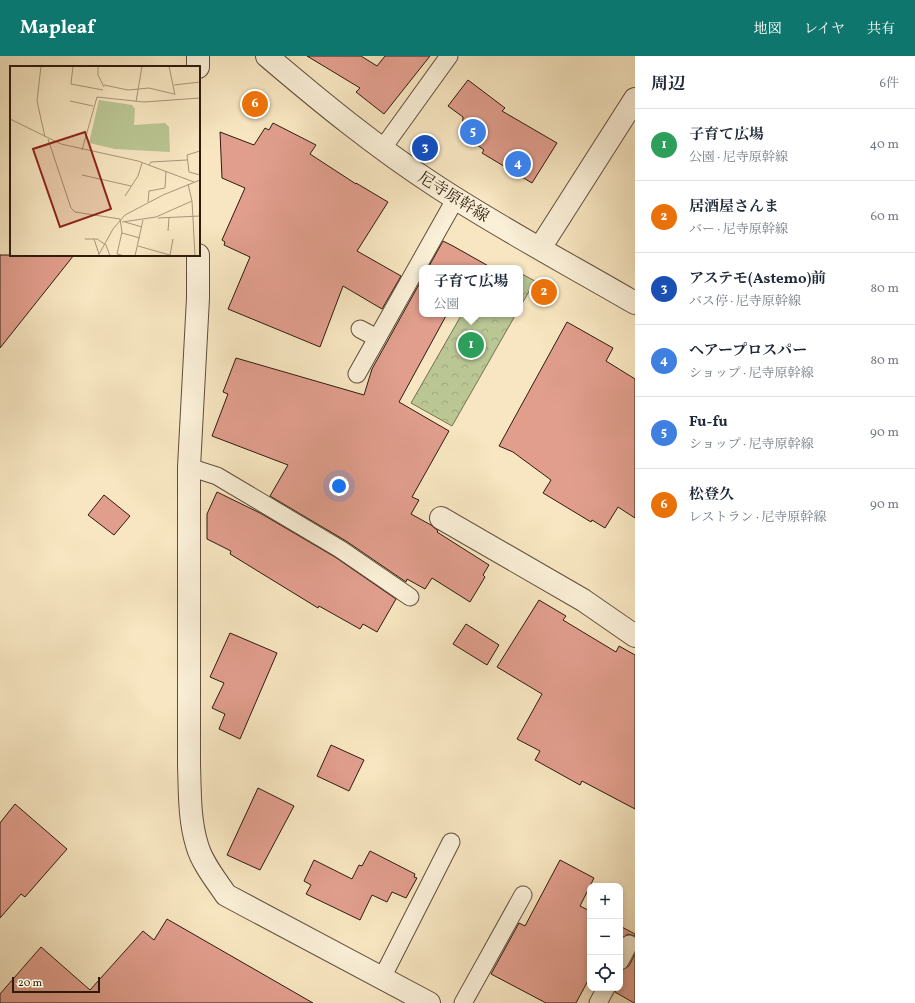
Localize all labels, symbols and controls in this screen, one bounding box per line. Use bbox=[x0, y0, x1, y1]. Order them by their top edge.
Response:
text: Mapleaf bbox=[20, 15, 95, 41]
text: 地図 bbox=[754, 20, 782, 39]
text: レイヤ bbox=[804, 20, 845, 39]
text: 共有 bbox=[867, 20, 895, 39]
inset map bbox=[10, 66, 200, 256]
text: 周辺 bbox=[651, 73, 685, 96]
text: 6件 bbox=[879, 75, 899, 93]
pin: 6 bbox=[242, 89, 268, 119]
pin: 5 bbox=[460, 117, 486, 147]
text: 子育て広場 bbox=[689, 125, 764, 146]
pin: 3 bbox=[412, 133, 438, 163]
text: 1 bbox=[661, 136, 667, 154]
text: 40 m bbox=[870, 136, 899, 154]
pin: 4 bbox=[505, 149, 531, 179]
text: 公園 · 尼寺原幹線 bbox=[689, 149, 788, 167]
street label: 尼寺原幹線 bbox=[413, 167, 493, 228]
text: 居酒屋さんま bbox=[689, 197, 779, 218]
text: 2 bbox=[661, 208, 667, 226]
text: 60 m bbox=[871, 208, 899, 226]
text: バー · 尼寺原幹線 bbox=[689, 221, 788, 239]
popup bbox=[419, 265, 523, 317]
text: アステモ(Astemo)前 bbox=[689, 269, 826, 290]
text: 子育て広場 bbox=[433, 272, 509, 293]
pin: 2 bbox=[531, 277, 557, 307]
text: 3 bbox=[661, 280, 667, 298]
text: 80 m bbox=[870, 280, 899, 298]
text: バス停 · 尼寺原幹線 bbox=[689, 293, 801, 311]
text: 公園 bbox=[433, 296, 460, 314]
pin: 1 bbox=[458, 330, 484, 360]
text: ヘアープロスパー bbox=[689, 341, 807, 362]
text: 4 bbox=[660, 352, 668, 370]
text: 80 m bbox=[870, 352, 899, 370]
text: ショップ · 尼寺原幹線 bbox=[689, 365, 814, 383]
text: Fu-fu bbox=[689, 412, 728, 433]
text: 5 bbox=[661, 424, 667, 442]
text: 90 m bbox=[870, 424, 899, 442]
text: ショップ · 尼寺原幹線 bbox=[689, 436, 814, 454]
your location bbox=[329, 476, 349, 496]
text: 松登久 bbox=[689, 485, 734, 506]
text: 6 bbox=[660, 496, 668, 514]
text: 90 m bbox=[870, 496, 899, 514]
text: レストラン · 尼寺原幹線 bbox=[689, 509, 826, 527]
map controls bbox=[587, 883, 623, 991]
button: + bbox=[587, 883, 623, 919]
button: − bbox=[587, 919, 623, 955]
button: locate bbox=[587, 955, 623, 991]
scale bar bbox=[12, 975, 100, 994]
text: 20 m bbox=[18, 976, 42, 991]

